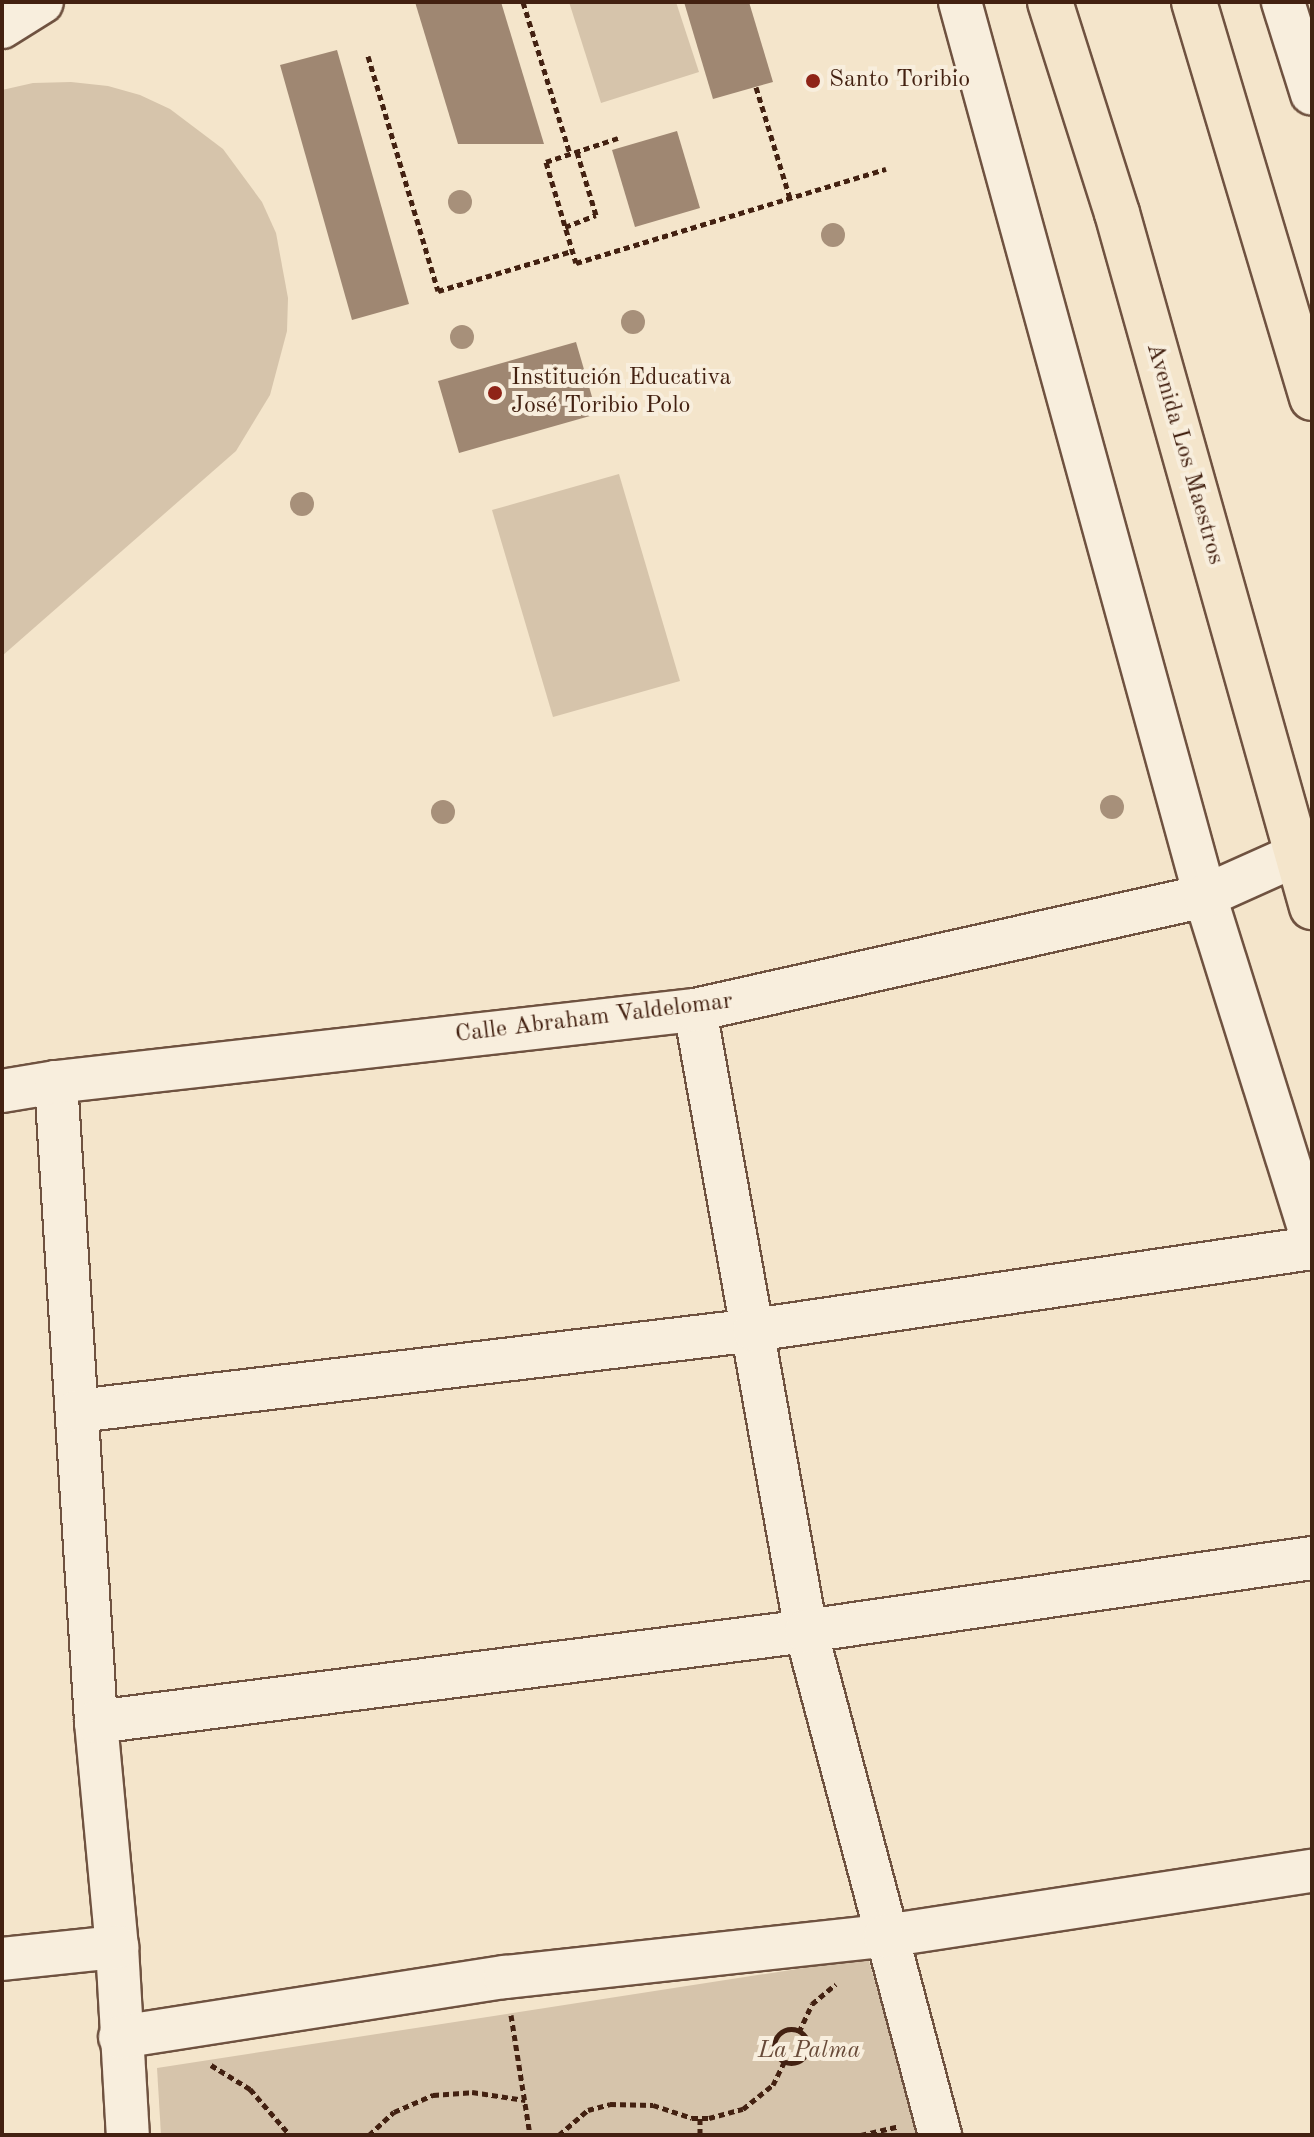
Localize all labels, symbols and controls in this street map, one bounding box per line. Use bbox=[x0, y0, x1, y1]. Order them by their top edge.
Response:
place label: Santo Toribio bbox=[829, 67, 970, 95]
marker: Santo Toribio bbox=[804, 72, 822, 90]
street label: Avenida Los Maestros bbox=[1139, 340, 1229, 568]
place label: Institución Educativa José Toribio Polo bbox=[511, 365, 731, 421]
marker: Institución Educativa José Toribio Polo bbox=[486, 384, 504, 402]
street label: Calle Abraham Valdelomar bbox=[454, 988, 734, 1050]
park label: La Palma bbox=[758, 2038, 860, 2066]

